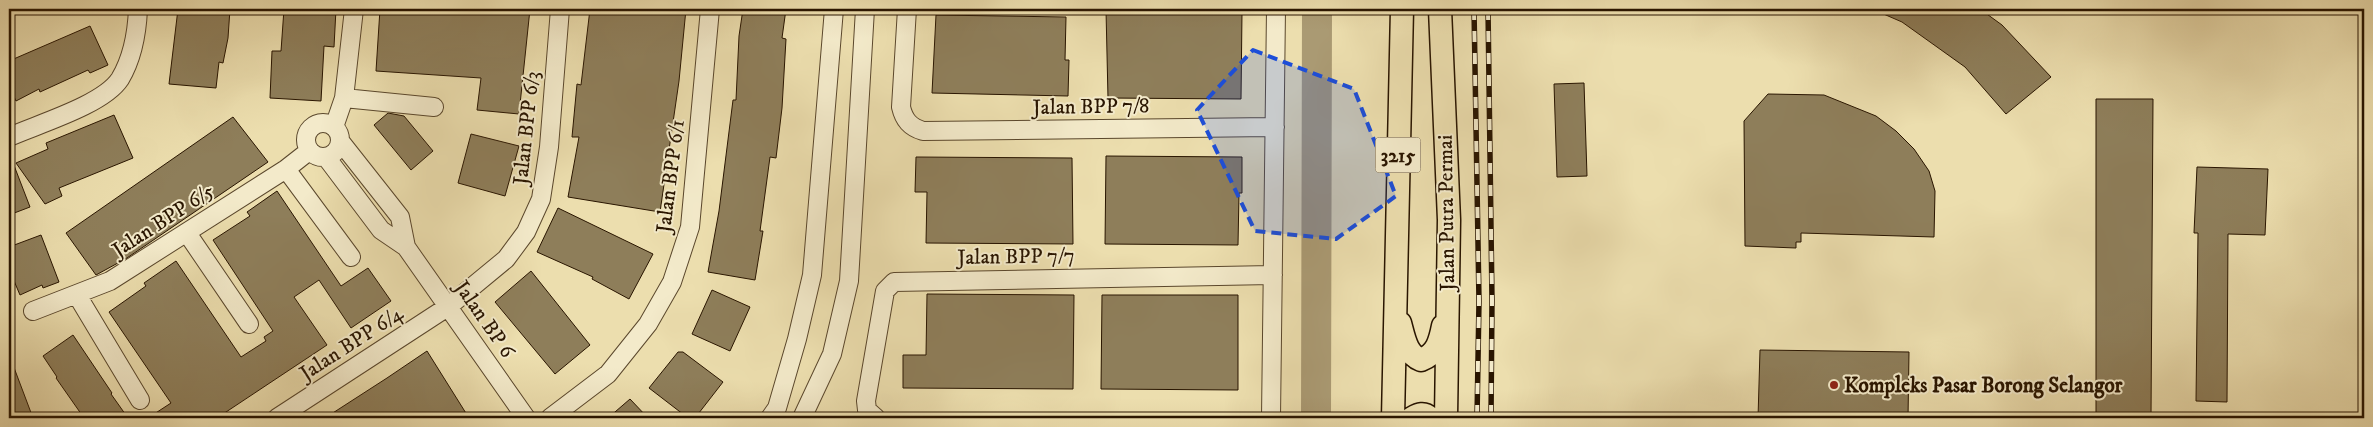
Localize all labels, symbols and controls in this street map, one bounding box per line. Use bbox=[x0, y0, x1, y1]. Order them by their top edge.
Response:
street label: Jalan BPP 6/3 bbox=[508, 70, 546, 188]
street label: Jalan BPP 7/8 bbox=[1030, 93, 1150, 121]
street label: Jalan BPP 6/1 bbox=[651, 118, 691, 236]
street label: Jalan Putra Permai bbox=[1433, 135, 1461, 293]
road number: 3215 bbox=[1376, 138, 1420, 172]
street label: Jalan BPP 6/5 bbox=[106, 178, 220, 265]
street label: Jalan BPP 7/7 bbox=[955, 243, 1075, 271]
street label: Jalan BP 6 bbox=[447, 274, 521, 364]
street label: Jalan BPP 6/4 bbox=[293, 300, 409, 388]
place label: Kompleks Pasar Borong Selangor bbox=[1844, 373, 2124, 399]
marker: Kompleks Pasar Borong Selangor bbox=[1828, 379, 1840, 391]

